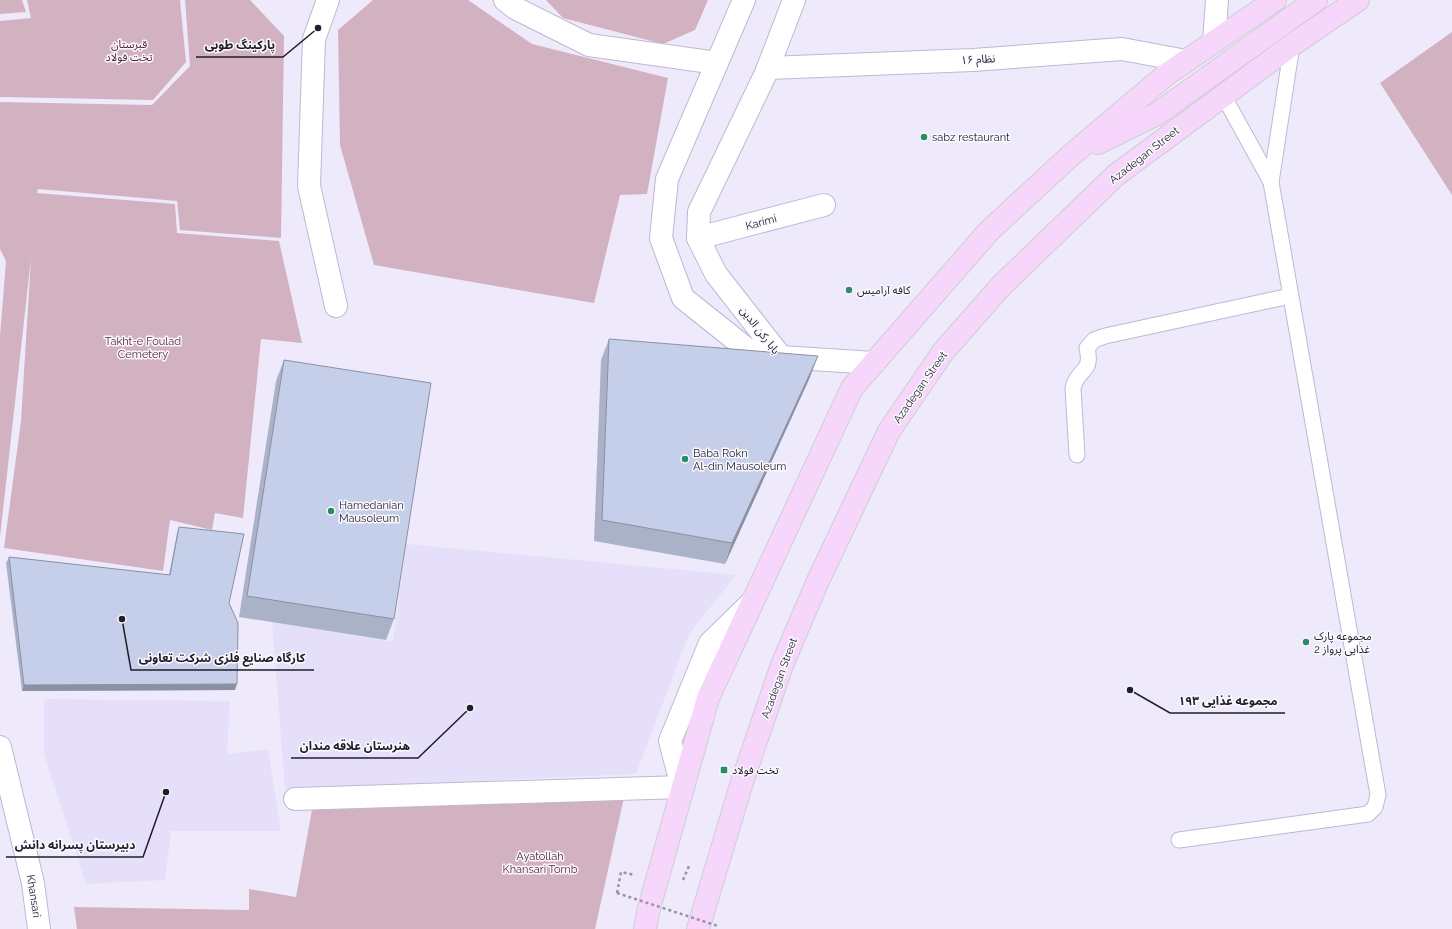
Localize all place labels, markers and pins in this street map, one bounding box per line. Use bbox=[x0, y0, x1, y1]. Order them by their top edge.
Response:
callout: پارکینگ طوبی bbox=[196, 33, 283, 57]
place label: sabz restaurant bbox=[932, 131, 1010, 144]
marker: sabz restaurant bbox=[919, 132, 929, 142]
place label: کافه آرامیس bbox=[857, 284, 911, 297]
marker: کافه آرامیس bbox=[844, 285, 854, 295]
place label: Baba Rokn Al-din Mausoleum bbox=[693, 447, 786, 473]
marker: Baba Rokn Al-din Mausoleum bbox=[680, 454, 690, 464]
place label: Hamedanian Mausoleum bbox=[339, 499, 404, 525]
marker: Hamedanian Mausoleum bbox=[326, 506, 336, 516]
place label: مجموعه پارک غذایی پرواز 2 bbox=[1314, 630, 1372, 657]
marker: مجموعه پارک غذایی پرواز 2 bbox=[1301, 637, 1311, 647]
callout: کارگاه صنایع فلزی شرکت تعاونی bbox=[131, 646, 314, 670]
callout: مجموعه غذایی ۱۹۳ bbox=[1170, 689, 1285, 713]
callout: هنرستان علاقه مندان bbox=[291, 734, 418, 758]
place label: تخت فولاد bbox=[732, 764, 779, 777]
marker: تخت فولاد bbox=[719, 765, 729, 775]
callout: دبیرستان پسرانه دانش bbox=[6, 833, 143, 857]

